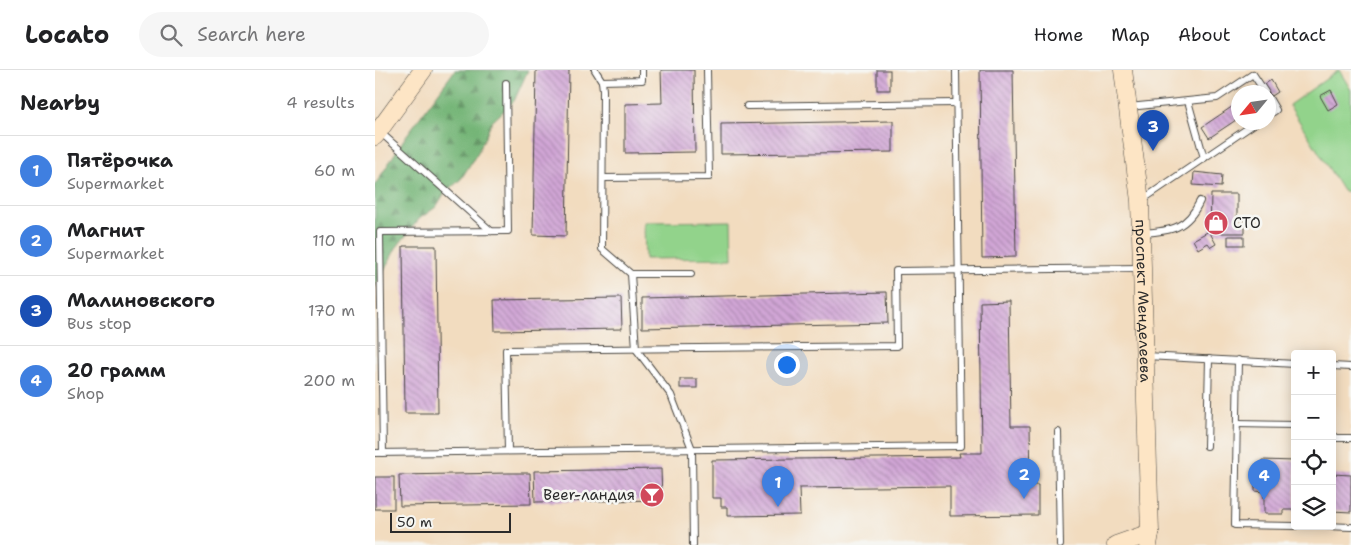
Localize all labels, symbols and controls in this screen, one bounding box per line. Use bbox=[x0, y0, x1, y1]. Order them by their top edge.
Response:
search box bbox=[139, 12, 489, 57]
text: Locato bbox=[25, 19, 109, 51]
icon: search bbox=[157, 21, 185, 49]
text: Search here bbox=[197, 22, 306, 47]
text: Home bbox=[1034, 23, 1083, 47]
text: Map bbox=[1111, 23, 1150, 47]
text: About bbox=[1178, 23, 1231, 47]
text: Contact bbox=[1259, 23, 1326, 47]
north arrow bbox=[1231, 85, 1276, 130]
text: Nearby bbox=[20, 89, 100, 117]
text: 4 results bbox=[286, 92, 355, 113]
pin: 3 bbox=[1137, 110, 1169, 151]
text: Пятёрочка bbox=[67, 148, 173, 173]
text: 1 bbox=[32, 160, 40, 181]
text: 60 m bbox=[314, 160, 355, 181]
text: Supermarket bbox=[67, 173, 164, 194]
shop icon: СТО bbox=[1203, 210, 1229, 236]
place label: СТО bbox=[1233, 213, 1261, 233]
text: Магнит bbox=[67, 218, 145, 243]
street label: проспект Менделеева bbox=[1131, 219, 1155, 383]
text: 2 bbox=[30, 230, 42, 251]
text: 110 m bbox=[312, 230, 355, 251]
text: Supermarket bbox=[67, 243, 164, 264]
text: Малиновского bbox=[67, 288, 215, 313]
text: 3 bbox=[30, 300, 42, 321]
text: 170 m bbox=[308, 300, 355, 321]
text: Bus stop bbox=[67, 313, 132, 334]
map controls bbox=[1291, 350, 1336, 530]
button: + bbox=[1291, 350, 1336, 395]
your location bbox=[774, 352, 800, 378]
text: 20 грамм bbox=[67, 358, 166, 383]
text: 4 bbox=[30, 370, 42, 391]
text: 200 m bbox=[303, 370, 355, 391]
text: Shop bbox=[67, 383, 104, 404]
button: − bbox=[1291, 395, 1336, 440]
button: locate bbox=[1291, 440, 1336, 485]
pin: 2 bbox=[1008, 458, 1040, 499]
pin: 4 bbox=[1248, 459, 1280, 500]
pin: 1 bbox=[762, 466, 794, 507]
bar icon: Beer-ландия bbox=[639, 482, 665, 508]
place label: Beer-ландия bbox=[543, 485, 635, 505]
button: layers bbox=[1291, 485, 1336, 530]
scale bar bbox=[390, 510, 511, 533]
text: 50 m bbox=[397, 513, 432, 531]

